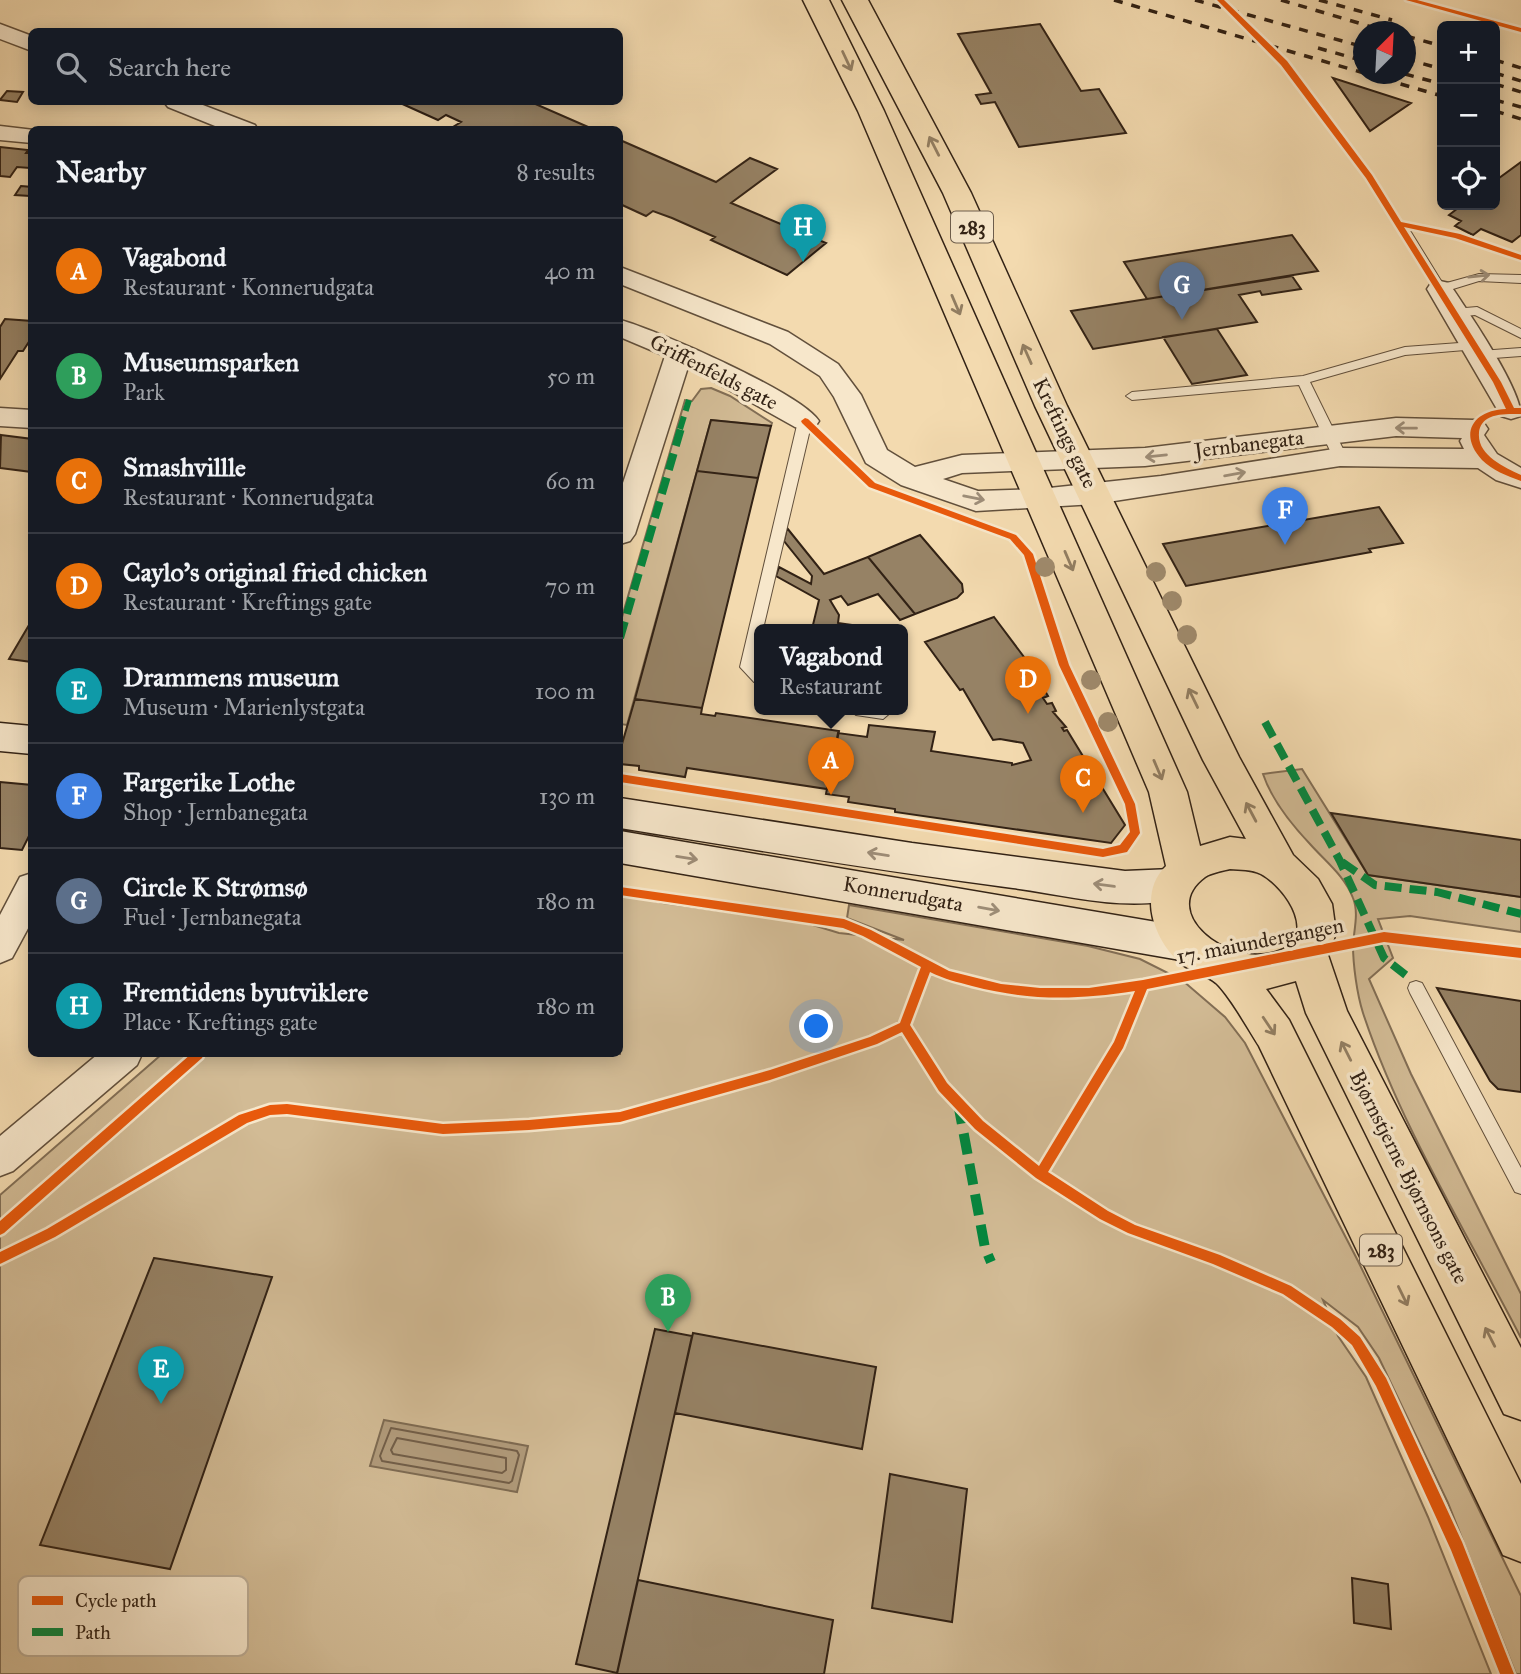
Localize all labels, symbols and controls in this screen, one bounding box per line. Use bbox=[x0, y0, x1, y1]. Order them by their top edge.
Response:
north arrow bbox=[1353, 21, 1416, 84]
map controls bbox=[1437, 21, 1500, 210]
button: + bbox=[1437, 21, 1500, 84]
search box bbox=[28, 28, 623, 105]
icon: search bbox=[52, 48, 90, 86]
one-way arrow bbox=[841, 50, 854, 71]
text: Search here bbox=[108, 51, 231, 83]
button: − bbox=[1437, 84, 1500, 147]
one-way arrow bbox=[926, 137, 940, 157]
button: locate bbox=[1437, 147, 1500, 210]
text: Nearby bbox=[56, 154, 146, 190]
text: 8 results bbox=[516, 158, 595, 186]
pin: H bbox=[780, 204, 826, 262]
road number: 283 bbox=[951, 212, 993, 243]
text: Vagabond bbox=[123, 241, 226, 273]
text: A bbox=[71, 257, 87, 285]
text: 40 m bbox=[545, 257, 595, 285]
pin: G bbox=[1159, 262, 1205, 320]
one-way arrow bbox=[1468, 270, 1490, 283]
text: Restaurant · Konnerudgata bbox=[123, 273, 374, 301]
one-way arrow bbox=[950, 294, 963, 315]
street label: Griffenfelds gate bbox=[646, 329, 783, 416]
one-way arrow bbox=[1020, 344, 1033, 365]
text: Museumsparken bbox=[123, 346, 299, 378]
text: B bbox=[71, 362, 87, 390]
text: 50 m bbox=[547, 362, 595, 390]
street label: Kreftings gate bbox=[1027, 373, 1103, 493]
text: Park bbox=[123, 378, 165, 406]
one-way arrow bbox=[1395, 421, 1418, 434]
street label: Jernbanegata bbox=[1191, 424, 1305, 464]
one-way arrow bbox=[1145, 449, 1168, 462]
text: Smashvillle bbox=[123, 451, 246, 483]
text: C bbox=[71, 467, 87, 495]
text: 60 m bbox=[546, 467, 595, 495]
one-way arrow bbox=[1223, 467, 1246, 480]
text: Restaurant · Konnerudgata bbox=[123, 483, 374, 511]
pin: F bbox=[1262, 487, 1308, 545]
one-way arrow bbox=[962, 492, 985, 505]
one-way arrow bbox=[1063, 550, 1076, 572]
text: Caylo's original fried chicken bbox=[123, 556, 427, 588]
text: D bbox=[70, 572, 88, 600]
text: 70 m bbox=[545, 572, 595, 600]
text: Restaurant · Kreftings gate bbox=[123, 588, 372, 616]
popup bbox=[754, 624, 908, 715]
text: Vagabond bbox=[779, 640, 883, 672]
pin: D bbox=[1005, 656, 1051, 714]
text: Drammens museum bbox=[123, 661, 339, 693]
text: Restaurant bbox=[779, 672, 882, 700]
text: E bbox=[71, 677, 87, 705]
text: 100 m bbox=[535, 677, 595, 705]
one-way arrow bbox=[1185, 688, 1199, 709]
text: Museum · Marienlystgata bbox=[123, 693, 365, 721]
pin: A bbox=[808, 737, 854, 795]
pin: C bbox=[1060, 755, 1106, 813]
one-way arrow bbox=[1153, 759, 1166, 781]
text: Fargerike Lothe bbox=[123, 766, 295, 798]
text: F bbox=[71, 782, 87, 810]
text: 130 m bbox=[539, 782, 595, 810]
text: Shop · Jernbanegata bbox=[123, 798, 308, 826]
one-way arrow bbox=[1243, 802, 1257, 823]
one-way arrow bbox=[868, 847, 890, 860]
one-way arrow bbox=[675, 852, 698, 865]
text: Circle K Strømsø bbox=[123, 871, 308, 903]
street label: Konnerudgata bbox=[841, 871, 965, 917]
one-way arrow bbox=[1093, 878, 1116, 891]
text: G bbox=[71, 887, 87, 915]
text: 180 m bbox=[536, 887, 595, 915]
text: Fuel · Jernbanegata bbox=[123, 903, 301, 931]
one-way arrow bbox=[977, 903, 1000, 916]
street label: 17. maiundergangen bbox=[1174, 912, 1346, 970]
text: Fremtidens byutviklere bbox=[123, 976, 368, 1008]
text: H bbox=[69, 992, 89, 1020]
text: 180 m bbox=[536, 992, 595, 1020]
text: Place · Kreftings gate bbox=[123, 1008, 318, 1036]
your location bbox=[799, 1009, 833, 1043]
one-way arrow bbox=[1262, 1016, 1276, 1035]
one-way arrow bbox=[1338, 1041, 1352, 1062]
street label: Bjørnstjerne Bjørnsons gate bbox=[1344, 1066, 1474, 1288]
road number: 283 bbox=[1360, 1234, 1402, 1266]
pin: B bbox=[645, 1274, 691, 1332]
one-way arrow bbox=[1397, 1285, 1410, 1306]
one-way arrow bbox=[1482, 1327, 1496, 1348]
pin: E bbox=[138, 1346, 184, 1404]
legend bbox=[18, 1576, 248, 1656]
text: Cycle path bbox=[75, 1589, 157, 1612]
text: Path bbox=[75, 1621, 111, 1644]

